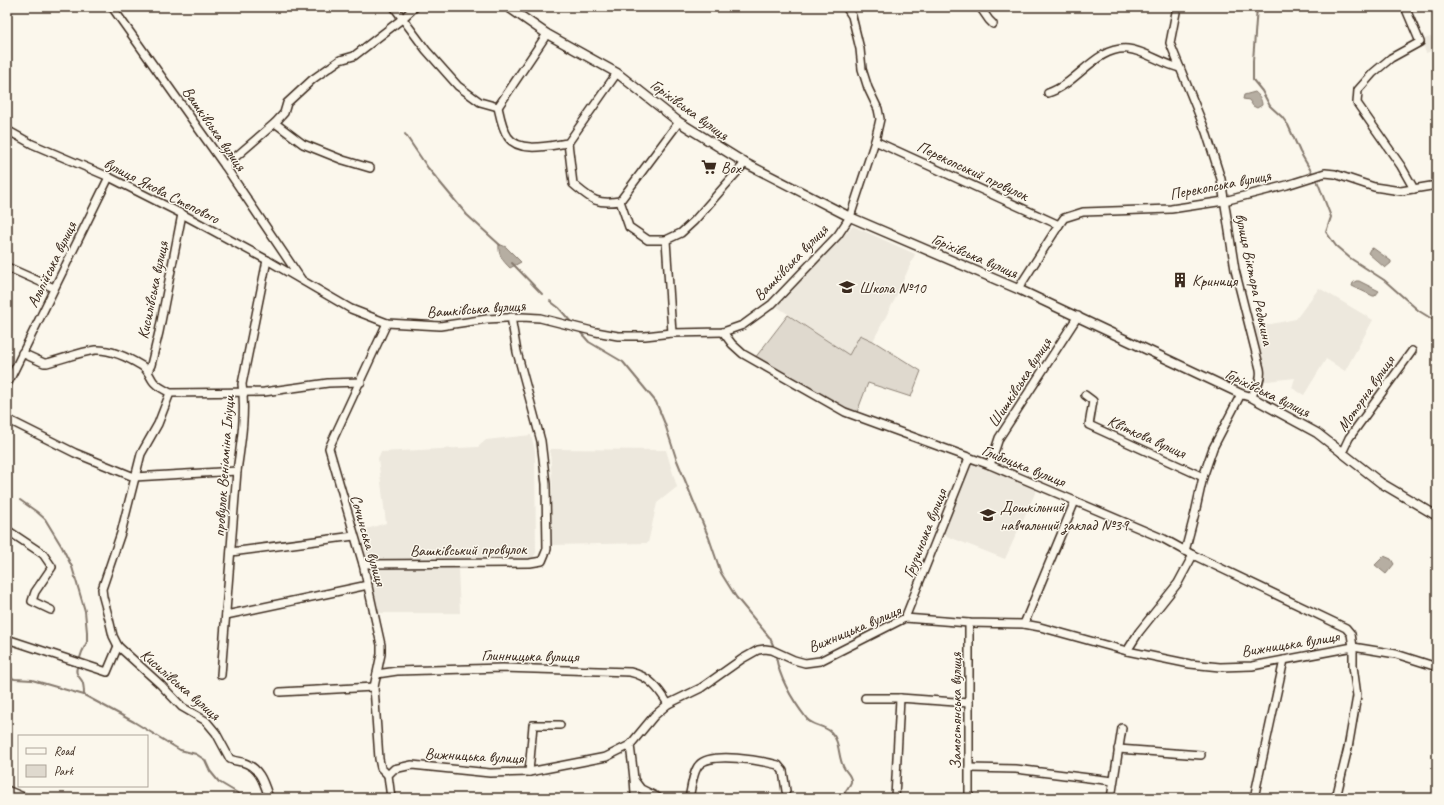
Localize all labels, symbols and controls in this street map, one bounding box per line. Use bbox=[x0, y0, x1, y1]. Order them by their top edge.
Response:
street label: Горіхівська вулиця bbox=[646, 75, 733, 146]
street label: Вашківська вулиця bbox=[178, 82, 251, 176]
street label: Перекопський провулок bbox=[914, 136, 1033, 206]
street label: вулиця Якова Степового bbox=[100, 153, 224, 229]
supermarket icon: Box bbox=[700, 158, 718, 176]
place label: Box bbox=[721, 158, 742, 178]
street label: Перекопська вулиця bbox=[1168, 165, 1274, 205]
street label: вулиця Віктора Редькина bbox=[1230, 211, 1278, 348]
street label: Альпійська вулиця bbox=[22, 217, 82, 311]
street label: Вашківська вулиця bbox=[749, 219, 833, 305]
street label: Горіхівська вулиця bbox=[928, 229, 1022, 284]
street label: Кисилівська вулиця bbox=[133, 238, 173, 341]
building icon: Криниця bbox=[1171, 271, 1189, 289]
place label: Криниця bbox=[1192, 271, 1239, 291]
school or university icon: Школа №10 bbox=[838, 278, 856, 296]
place label: Школа №10 bbox=[859, 278, 928, 298]
street label: Вашківська вулиця bbox=[426, 295, 527, 322]
street label: Шишківська вулиця bbox=[984, 333, 1057, 431]
street label: Моторна вулиця bbox=[1332, 351, 1400, 435]
street label: Горіхівська вулиця bbox=[1222, 364, 1314, 423]
street label: провулок Веніаміна Іліуци bbox=[209, 394, 239, 538]
street label: Квіткова вулиця bbox=[1104, 411, 1190, 463]
street label: Глибоцька вулиця bbox=[979, 440, 1070, 492]
street label: Грузинська вулиця bbox=[898, 485, 952, 581]
street label: Сочинська вулиця bbox=[345, 492, 391, 590]
place label: Дошкільний навчальний заклад №39 bbox=[1000, 497, 1130, 535]
school or university icon: Дошкільний навчальний заклад №39 bbox=[979, 506, 997, 524]
street label: Вашківський провулок bbox=[410, 539, 528, 561]
street label: Вижницька вулиця bbox=[805, 600, 905, 657]
street label: Вижницька вулиця bbox=[1240, 626, 1342, 662]
street label: Кисилівська вулиця bbox=[136, 645, 225, 726]
street label: Глинницька вулиця bbox=[481, 645, 580, 667]
street label: Замостянська вулиця bbox=[946, 651, 966, 770]
legend bbox=[18, 735, 148, 787]
text: Road bbox=[54, 743, 76, 759]
street label: Вижницька вулиця bbox=[424, 743, 525, 769]
text: Park bbox=[54, 763, 75, 779]

